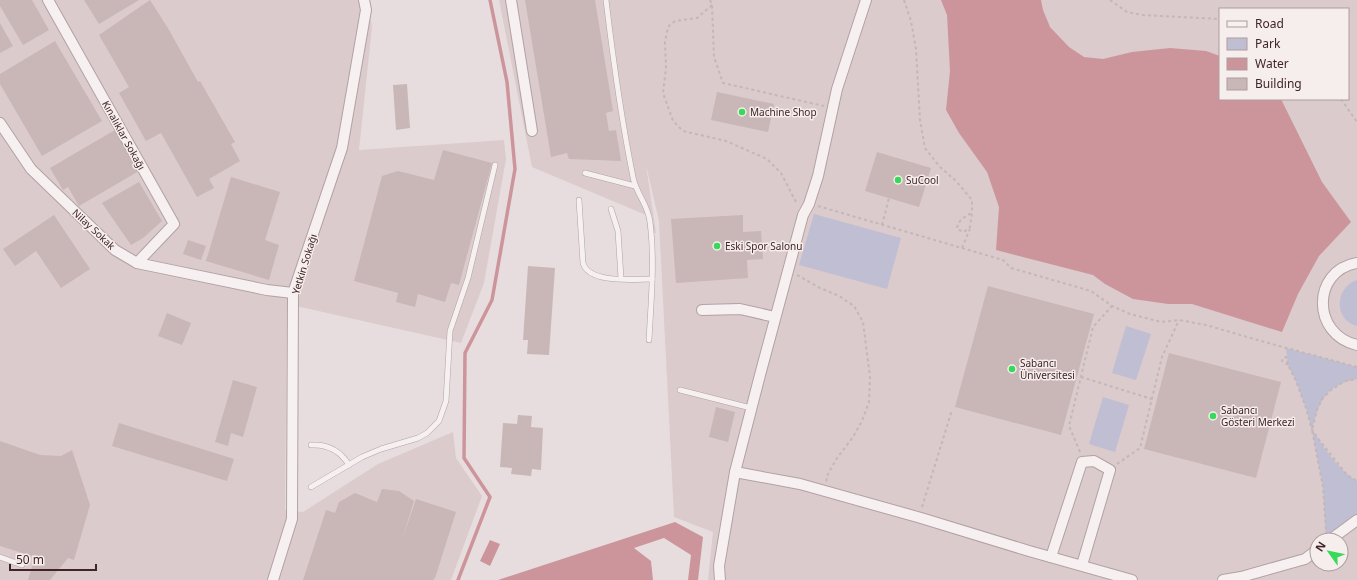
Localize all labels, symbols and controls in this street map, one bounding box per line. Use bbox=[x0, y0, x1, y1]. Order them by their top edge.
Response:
legend bbox=[1219, 8, 1349, 100]
text: Road bbox=[1255, 15, 1284, 32]
text: Park bbox=[1255, 35, 1281, 52]
text: Water bbox=[1255, 55, 1289, 72]
text: Building bbox=[1255, 75, 1302, 92]
street label: Kınalıklar Sokağı bbox=[99, 98, 149, 172]
place label: Machine Shop bbox=[750, 105, 817, 119]
marker: Machine Shop bbox=[737, 107, 747, 117]
place label: SuCool bbox=[906, 173, 939, 187]
marker: SuCool bbox=[893, 175, 903, 185]
street label: Nilay Sokak bbox=[70, 205, 119, 253]
street label: Yetkin Sokağı bbox=[288, 232, 320, 296]
place label: Eski Spor Salonu bbox=[725, 239, 802, 253]
marker: Eski Spor Salonu bbox=[712, 241, 722, 251]
place label: Sabancı Üniversitesi bbox=[1020, 356, 1075, 382]
marker: Sabancı Üniversitesi bbox=[1007, 364, 1017, 374]
place label: Sabancı Gösteri Merkezi bbox=[1221, 403, 1295, 429]
marker: Sabancı Gösteri Merkezi bbox=[1208, 411, 1218, 421]
north arrow bbox=[1309, 532, 1349, 572]
text: N bbox=[1311, 538, 1329, 554]
scale bar bbox=[10, 546, 96, 572]
text: 50 m bbox=[16, 551, 44, 568]

